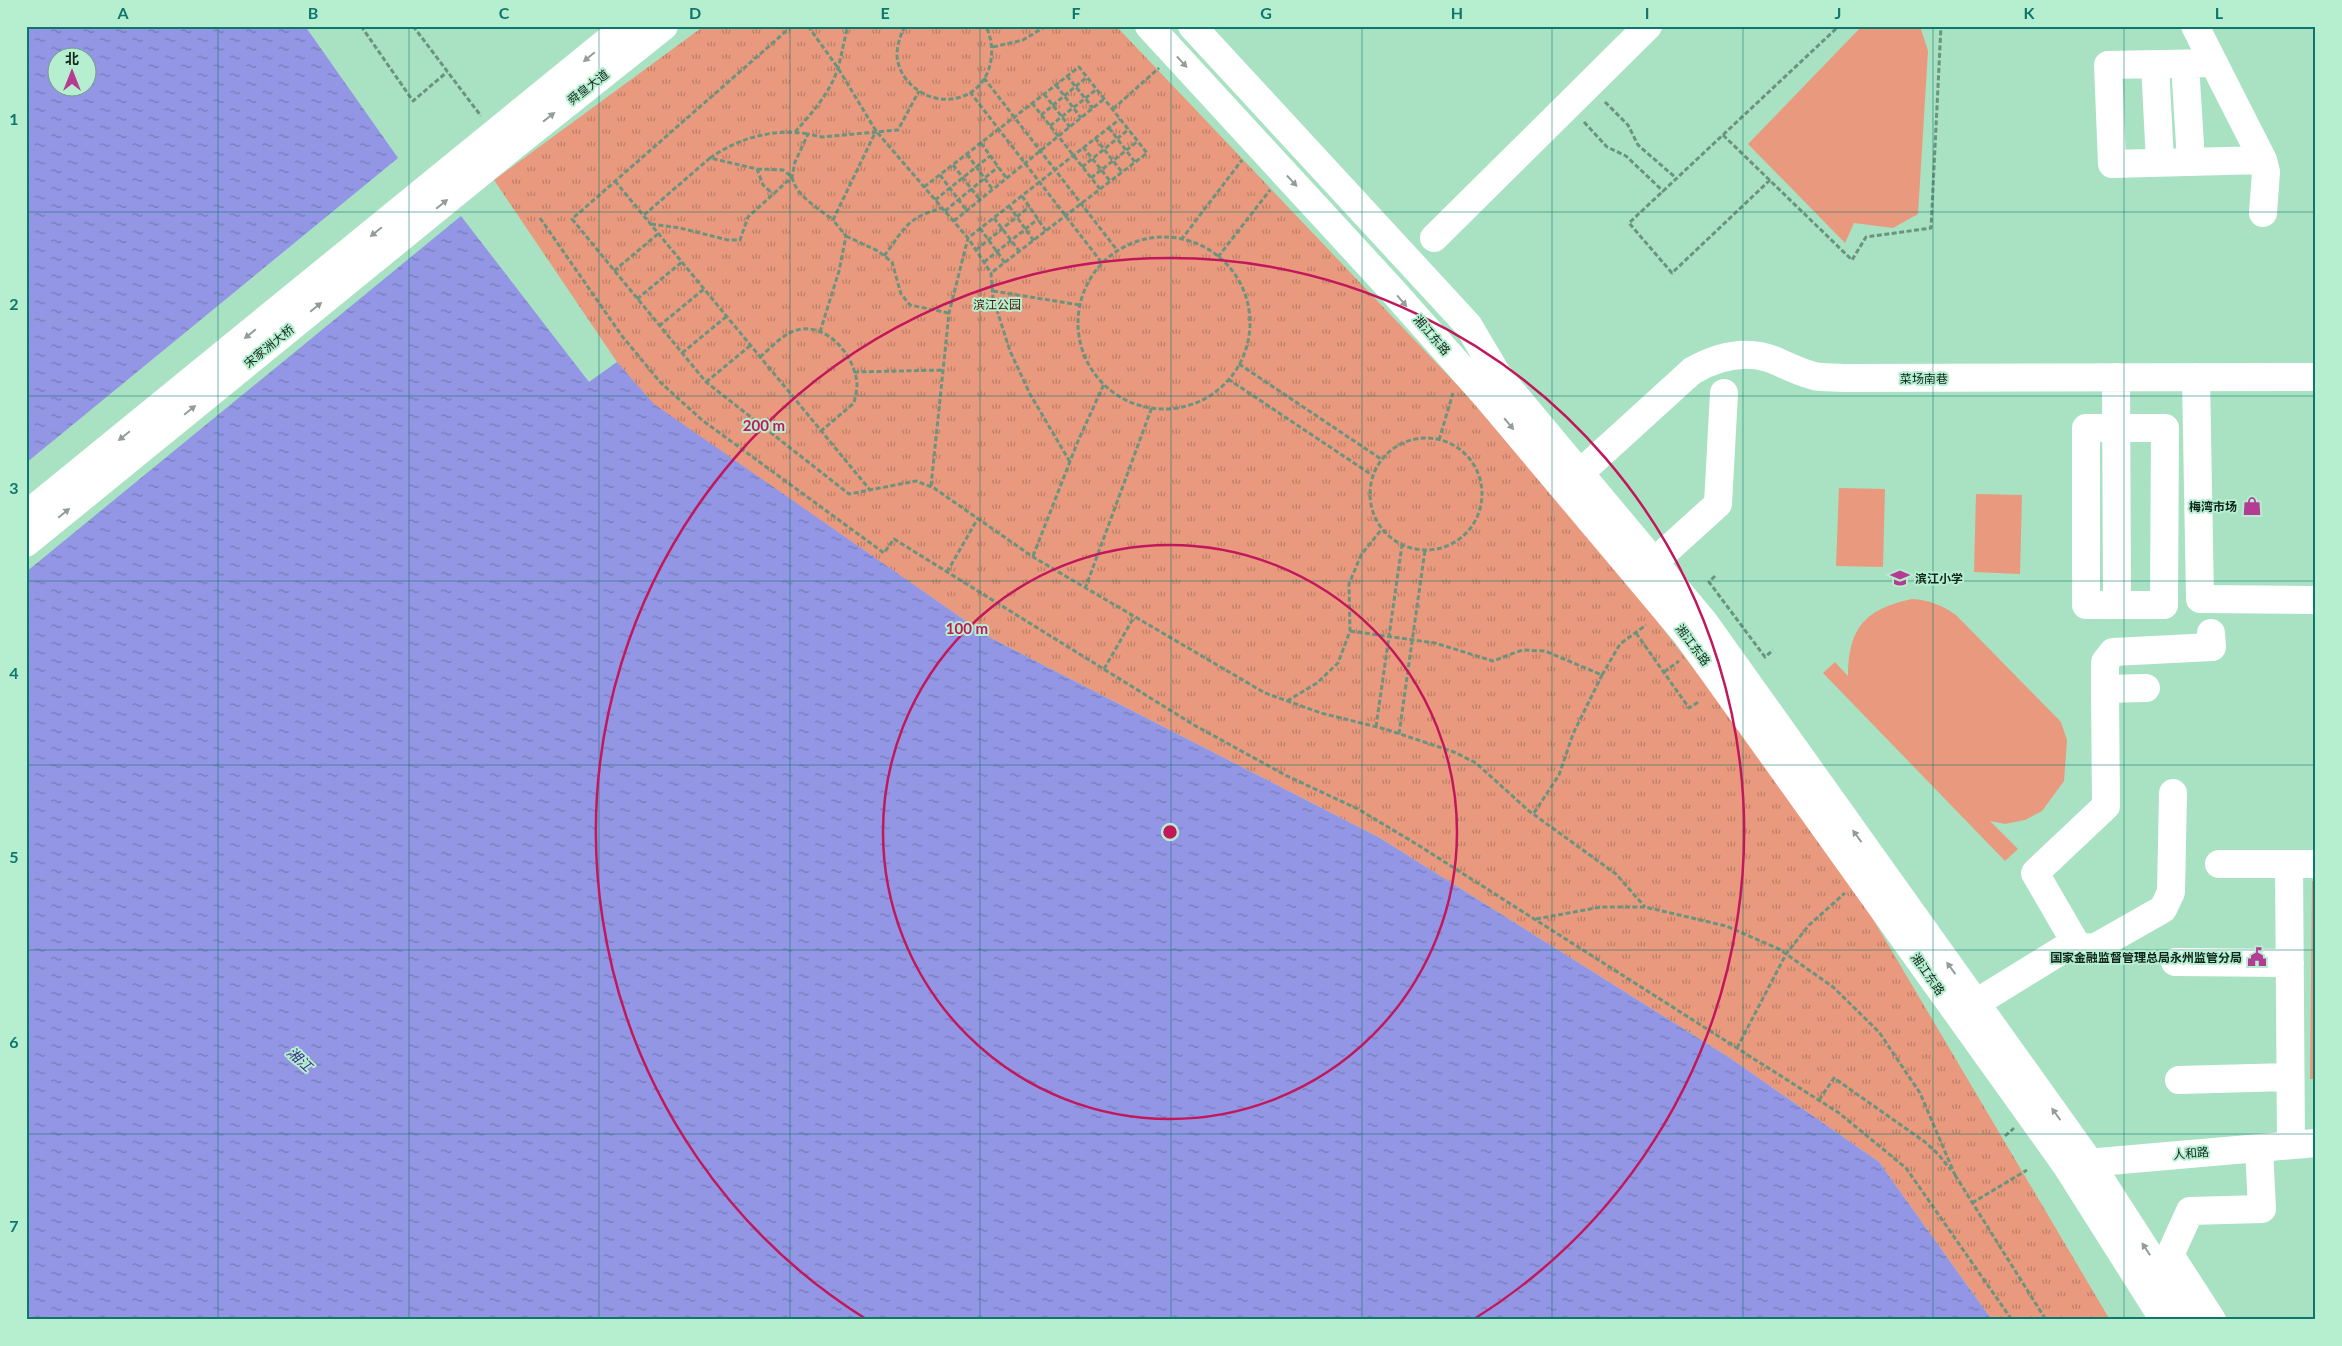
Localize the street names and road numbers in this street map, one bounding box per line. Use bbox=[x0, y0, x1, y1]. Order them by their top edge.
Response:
street label: 舜皇大道 bbox=[564, 66, 612, 108]
street label: 湘江东路 bbox=[1411, 312, 1453, 358]
street label: 宋家洲大桥 bbox=[241, 321, 297, 371]
street label: 菜场南巷 bbox=[1900, 371, 1948, 386]
street label: 湘江东路 bbox=[1673, 621, 1713, 669]
street label: 湘江东路 bbox=[1908, 950, 1948, 998]
street label: 人和路 bbox=[2172, 1144, 2210, 1162]

